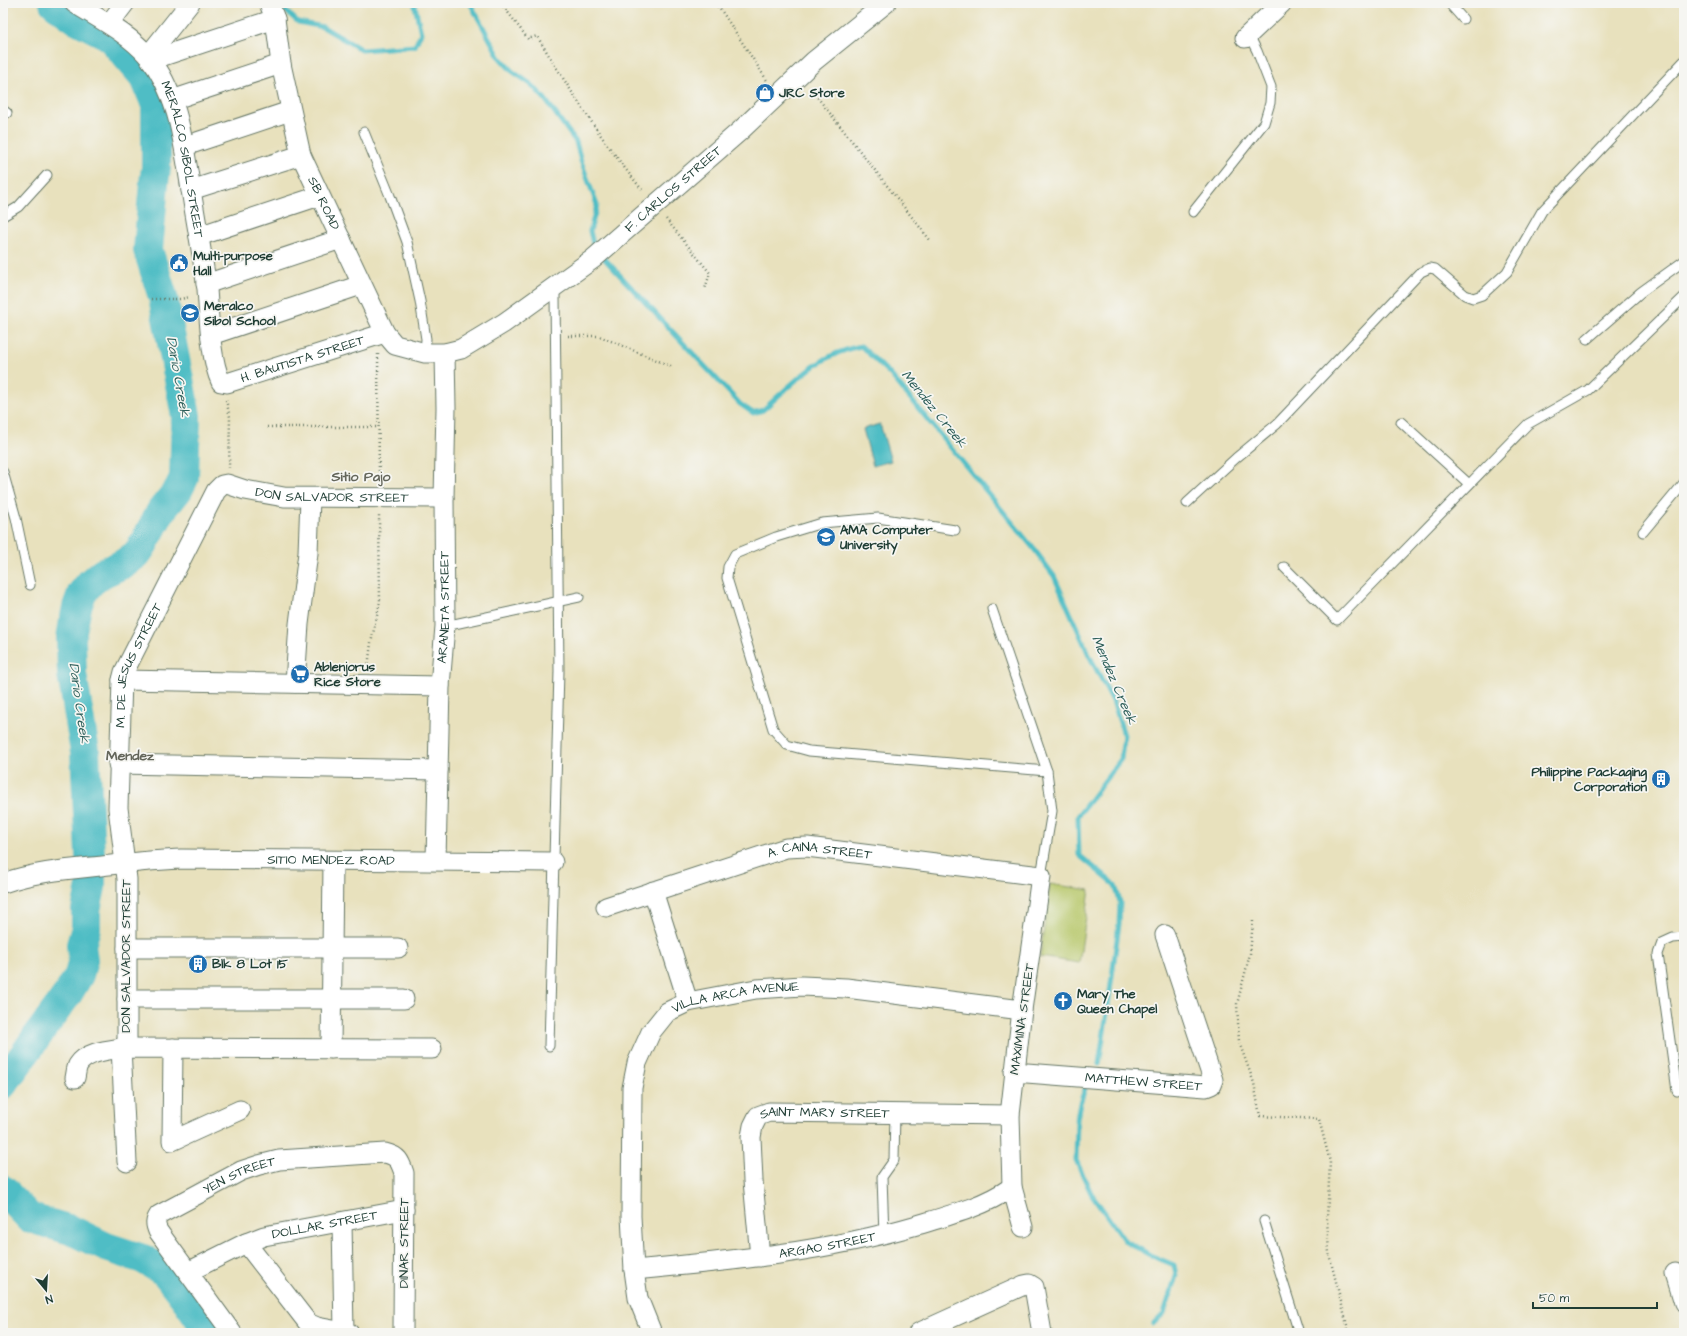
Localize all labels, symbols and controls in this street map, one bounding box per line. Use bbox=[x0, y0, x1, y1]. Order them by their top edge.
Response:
street label: MERALCO SIBOL STREET bbox=[156, 78, 208, 240]
shop icon: JRC Store bbox=[754, 82, 776, 104]
place label: JRC Store bbox=[778, 84, 845, 102]
street label: F. CARLOS STREET bbox=[621, 141, 726, 236]
street label: SB ROAD bbox=[303, 173, 344, 234]
place label: Multi-purpose Hall bbox=[193, 247, 273, 280]
public building icon: Multi-purpose Hall bbox=[168, 252, 190, 274]
place label: Meralco Sibol School bbox=[203, 297, 276, 330]
school or university icon: Meralco Sibol School bbox=[179, 302, 201, 324]
street label: H. BAUTISTA STREET bbox=[238, 331, 368, 387]
water label: Dario Creek bbox=[161, 335, 195, 419]
water label: Mendez Creek bbox=[896, 366, 972, 452]
district label: Sitio Pajo bbox=[331, 467, 391, 487]
street label: DON SALVADOR STREET bbox=[254, 483, 410, 507]
place label: AMA Computer University bbox=[839, 521, 933, 555]
school or university icon: AMA Computer University bbox=[815, 526, 837, 548]
street label: ARANETA STREET bbox=[433, 550, 454, 664]
street label: M. DE JESUS STREET bbox=[112, 599, 167, 728]
water label: Mendez Creek bbox=[1086, 632, 1142, 728]
place label: Ablenjorus Rice Store bbox=[314, 658, 381, 691]
water label: Dario Creek bbox=[63, 662, 95, 745]
supermarket icon: Ablenjorus Rice Store bbox=[289, 663, 311, 685]
district label: Mendez bbox=[106, 746, 155, 766]
place label: Philippine Packaging Corporation bbox=[1532, 763, 1647, 797]
building icon: Philippine Packaging Corporation bbox=[1650, 768, 1672, 790]
street label: A. CAINA STREET bbox=[765, 838, 874, 864]
street label: SITIO MENDEZ ROAD bbox=[267, 851, 395, 870]
street label: DON SALVADOR STREET bbox=[117, 878, 135, 1033]
building icon: Blk 8 Lot 15 bbox=[187, 953, 209, 975]
place label: Blk 8 Lot 15 bbox=[212, 955, 289, 973]
street label: MAXIMINA STREET bbox=[1005, 961, 1039, 1076]
street label: VILLA ARCA AVENUE bbox=[669, 977, 800, 1018]
place label: Mary The Queen Chapel bbox=[1077, 985, 1157, 1019]
church icon: Mary The Queen Chapel bbox=[1052, 990, 1074, 1012]
street label: MATTHEW STREET bbox=[1084, 1069, 1204, 1096]
street label: SAINT MARY STREET bbox=[757, 1103, 891, 1124]
street label: YEN STREET bbox=[200, 1152, 278, 1199]
street label: DINAR STREET bbox=[395, 1197, 413, 1288]
street label: DOLLAR STREET bbox=[270, 1206, 380, 1243]
street label: ARGAO STREET bbox=[778, 1227, 878, 1263]
north arrow bbox=[26, 1270, 66, 1310]
scale bar bbox=[1533, 1284, 1657, 1310]
text: 50 m bbox=[1539, 1290, 1570, 1307]
text: N bbox=[43, 1291, 55, 1307]

